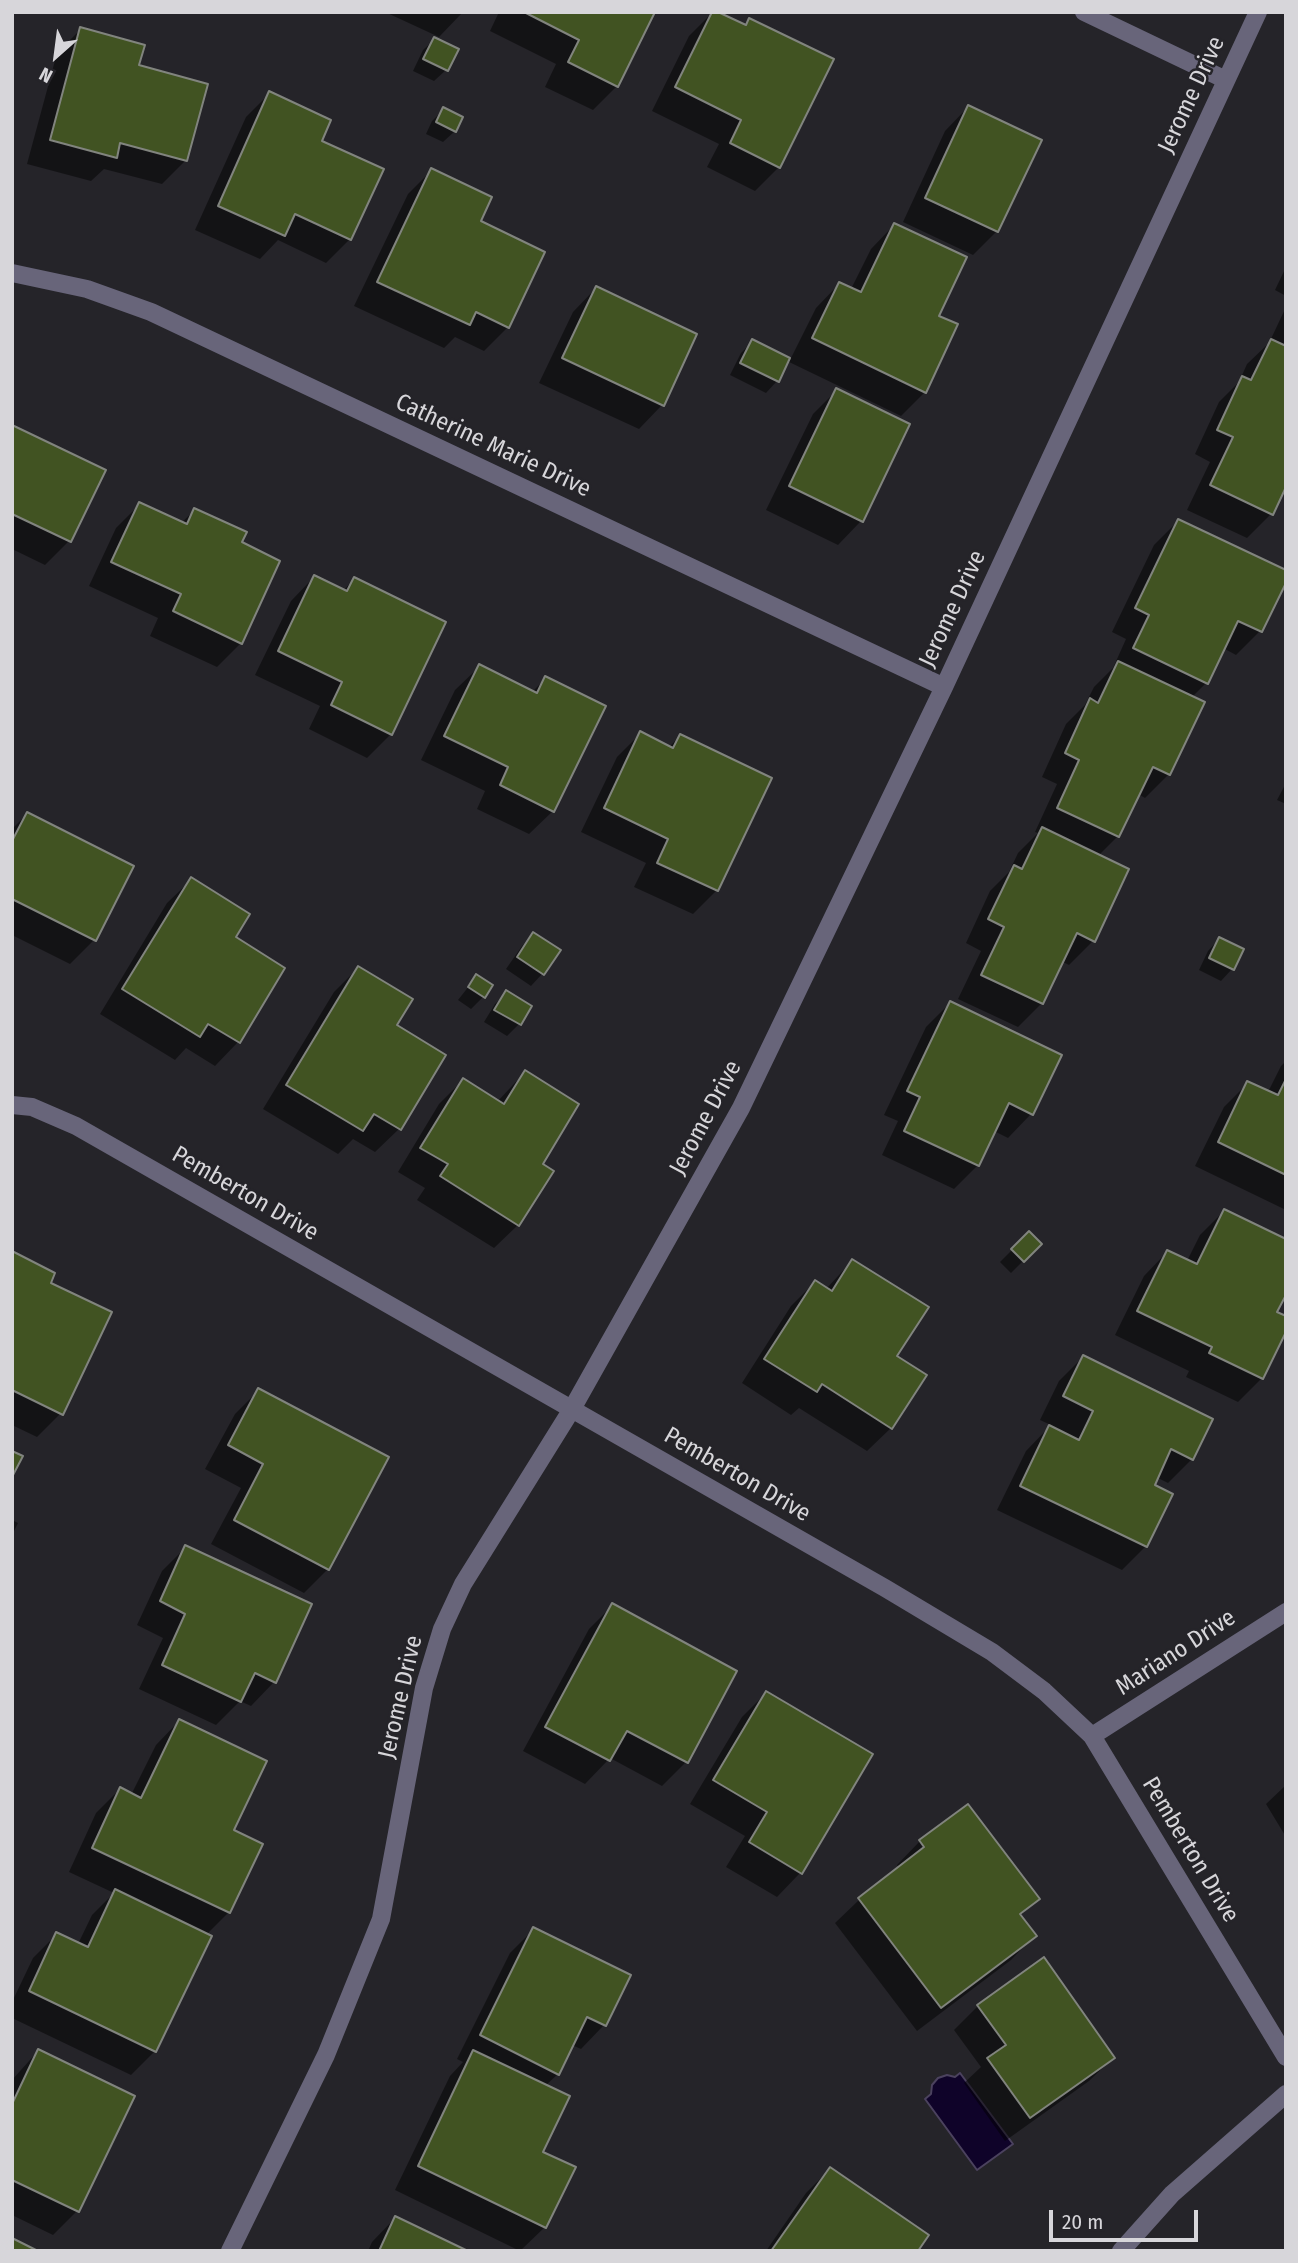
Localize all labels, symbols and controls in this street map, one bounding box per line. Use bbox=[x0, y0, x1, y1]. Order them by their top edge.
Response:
north arrow bbox=[21, 21, 91, 91]
street label: Jerome Drive bbox=[1152, 32, 1232, 158]
text: N bbox=[35, 62, 56, 88]
street label: Catherine Marie Drive bbox=[391, 388, 595, 504]
street label: Jerome Drive bbox=[913, 546, 993, 672]
street label: Jerome Drive bbox=[664, 1056, 748, 1180]
street label: Pemberton Drive bbox=[167, 1140, 323, 1248]
street label: Pemberton Drive bbox=[659, 1421, 815, 1529]
street label: Mariano Drive bbox=[1111, 1604, 1241, 1702]
street label: Jerome Drive bbox=[373, 1633, 429, 1761]
street label: Pemberton Drive bbox=[1135, 1772, 1245, 1928]
scale bar bbox=[1053, 2196, 1202, 2240]
text: 20 m bbox=[1062, 2209, 1103, 2235]

